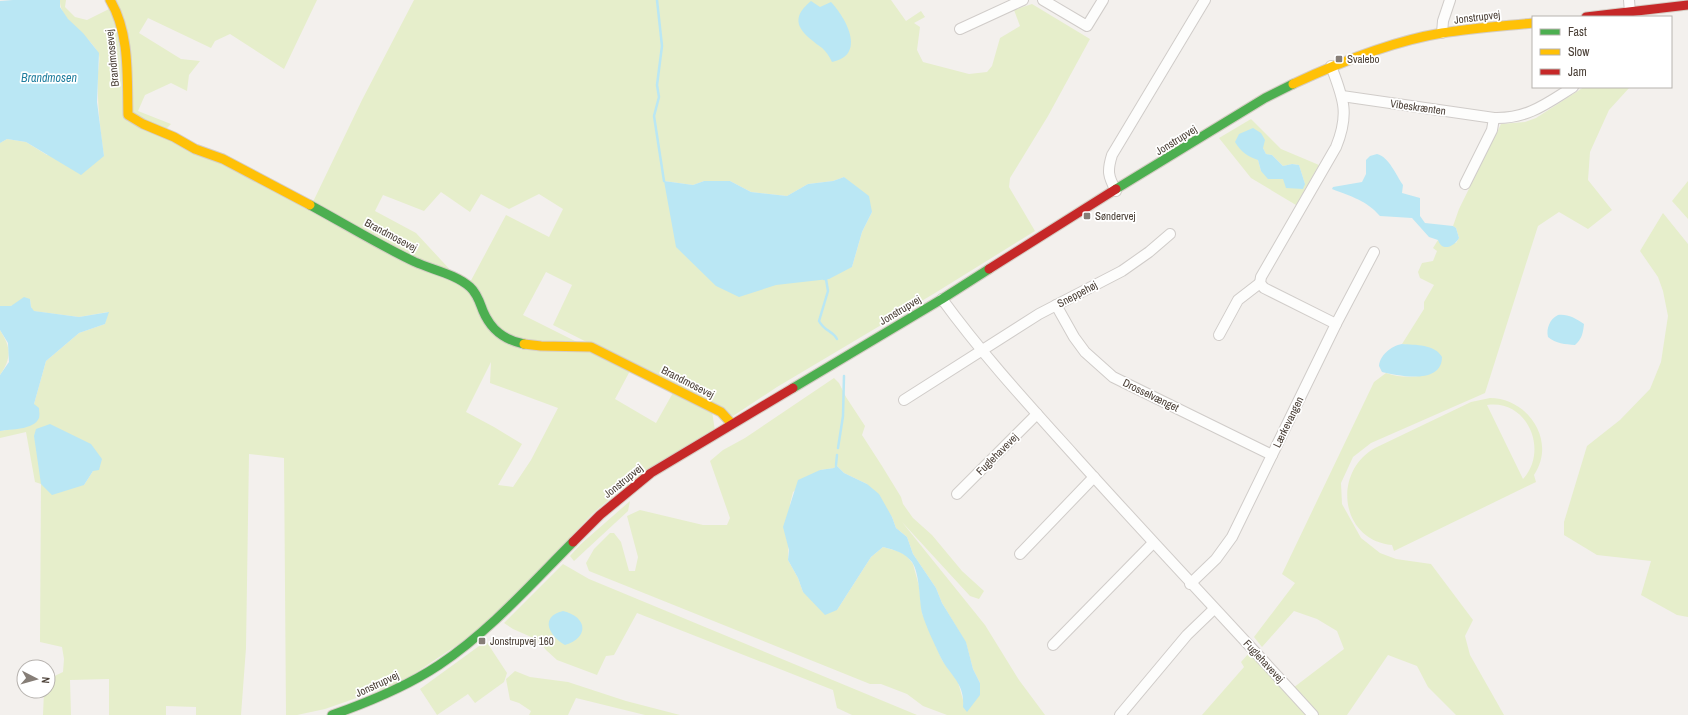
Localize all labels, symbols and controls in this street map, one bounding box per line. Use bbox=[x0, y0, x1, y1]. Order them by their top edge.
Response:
street label: Jonstrupvej bbox=[1453, 7, 1501, 27]
legend bbox=[1532, 16, 1672, 88]
text: Fast bbox=[1568, 24, 1587, 40]
street label: Brandmosevej bbox=[102, 29, 122, 87]
text: Slow bbox=[1568, 44, 1590, 60]
place label: Svalebo bbox=[1347, 52, 1380, 66]
marker: Svalebo bbox=[1334, 54, 1344, 64]
text: Jam bbox=[1568, 64, 1587, 80]
water label: Brandmosen bbox=[21, 70, 77, 86]
street label: Vibeskrænten bbox=[1389, 96, 1447, 118]
street label: Jonstrupvej bbox=[1153, 122, 1199, 158]
place label: Søndervej bbox=[1095, 209, 1136, 223]
marker: Søndervej bbox=[1082, 211, 1092, 221]
street label: Brandmosevej bbox=[362, 215, 420, 255]
street label: Sneppehøj bbox=[1055, 278, 1099, 310]
street label: Jonstrupvej bbox=[877, 292, 923, 328]
street label: Brandmosevej bbox=[659, 363, 717, 401]
street label: Drosselvænget bbox=[1121, 375, 1182, 415]
street label: Lærkevangen bbox=[1270, 394, 1306, 450]
street label: Fuglehavevej bbox=[973, 430, 1021, 478]
street label: Jonstrupvej bbox=[601, 461, 645, 501]
place label: Jonstrupvej 160 bbox=[490, 634, 554, 648]
marker: Jonstrupvej 160 bbox=[477, 636, 487, 646]
street label: Fuglehavevej bbox=[1241, 637, 1287, 685]
north arrow bbox=[16, 659, 56, 699]
street label: Jonstrupvej bbox=[353, 668, 401, 700]
text: N bbox=[39, 676, 53, 684]

